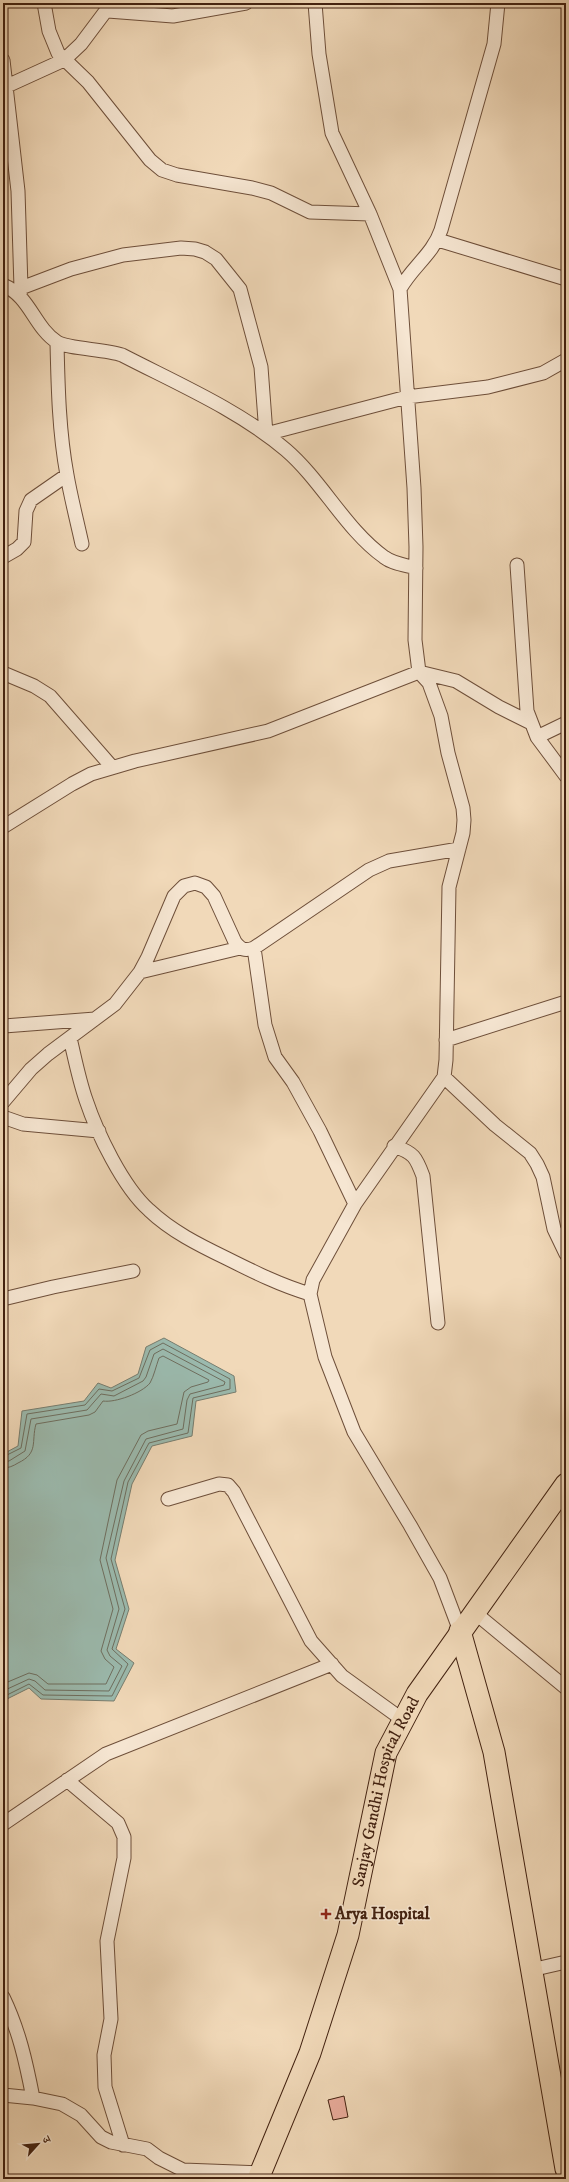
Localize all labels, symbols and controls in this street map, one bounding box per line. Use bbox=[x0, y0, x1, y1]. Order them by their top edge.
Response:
street label: Sanjay Gandhi Hospital Road bbox=[347, 1692, 425, 1889]
place label: Arya Hospital bbox=[334, 1903, 431, 1925]
marker: Arya Hospital bbox=[320, 1908, 332, 1920]
north arrow bbox=[18, 2124, 58, 2164]
text: उ bbox=[38, 2133, 54, 2147]

